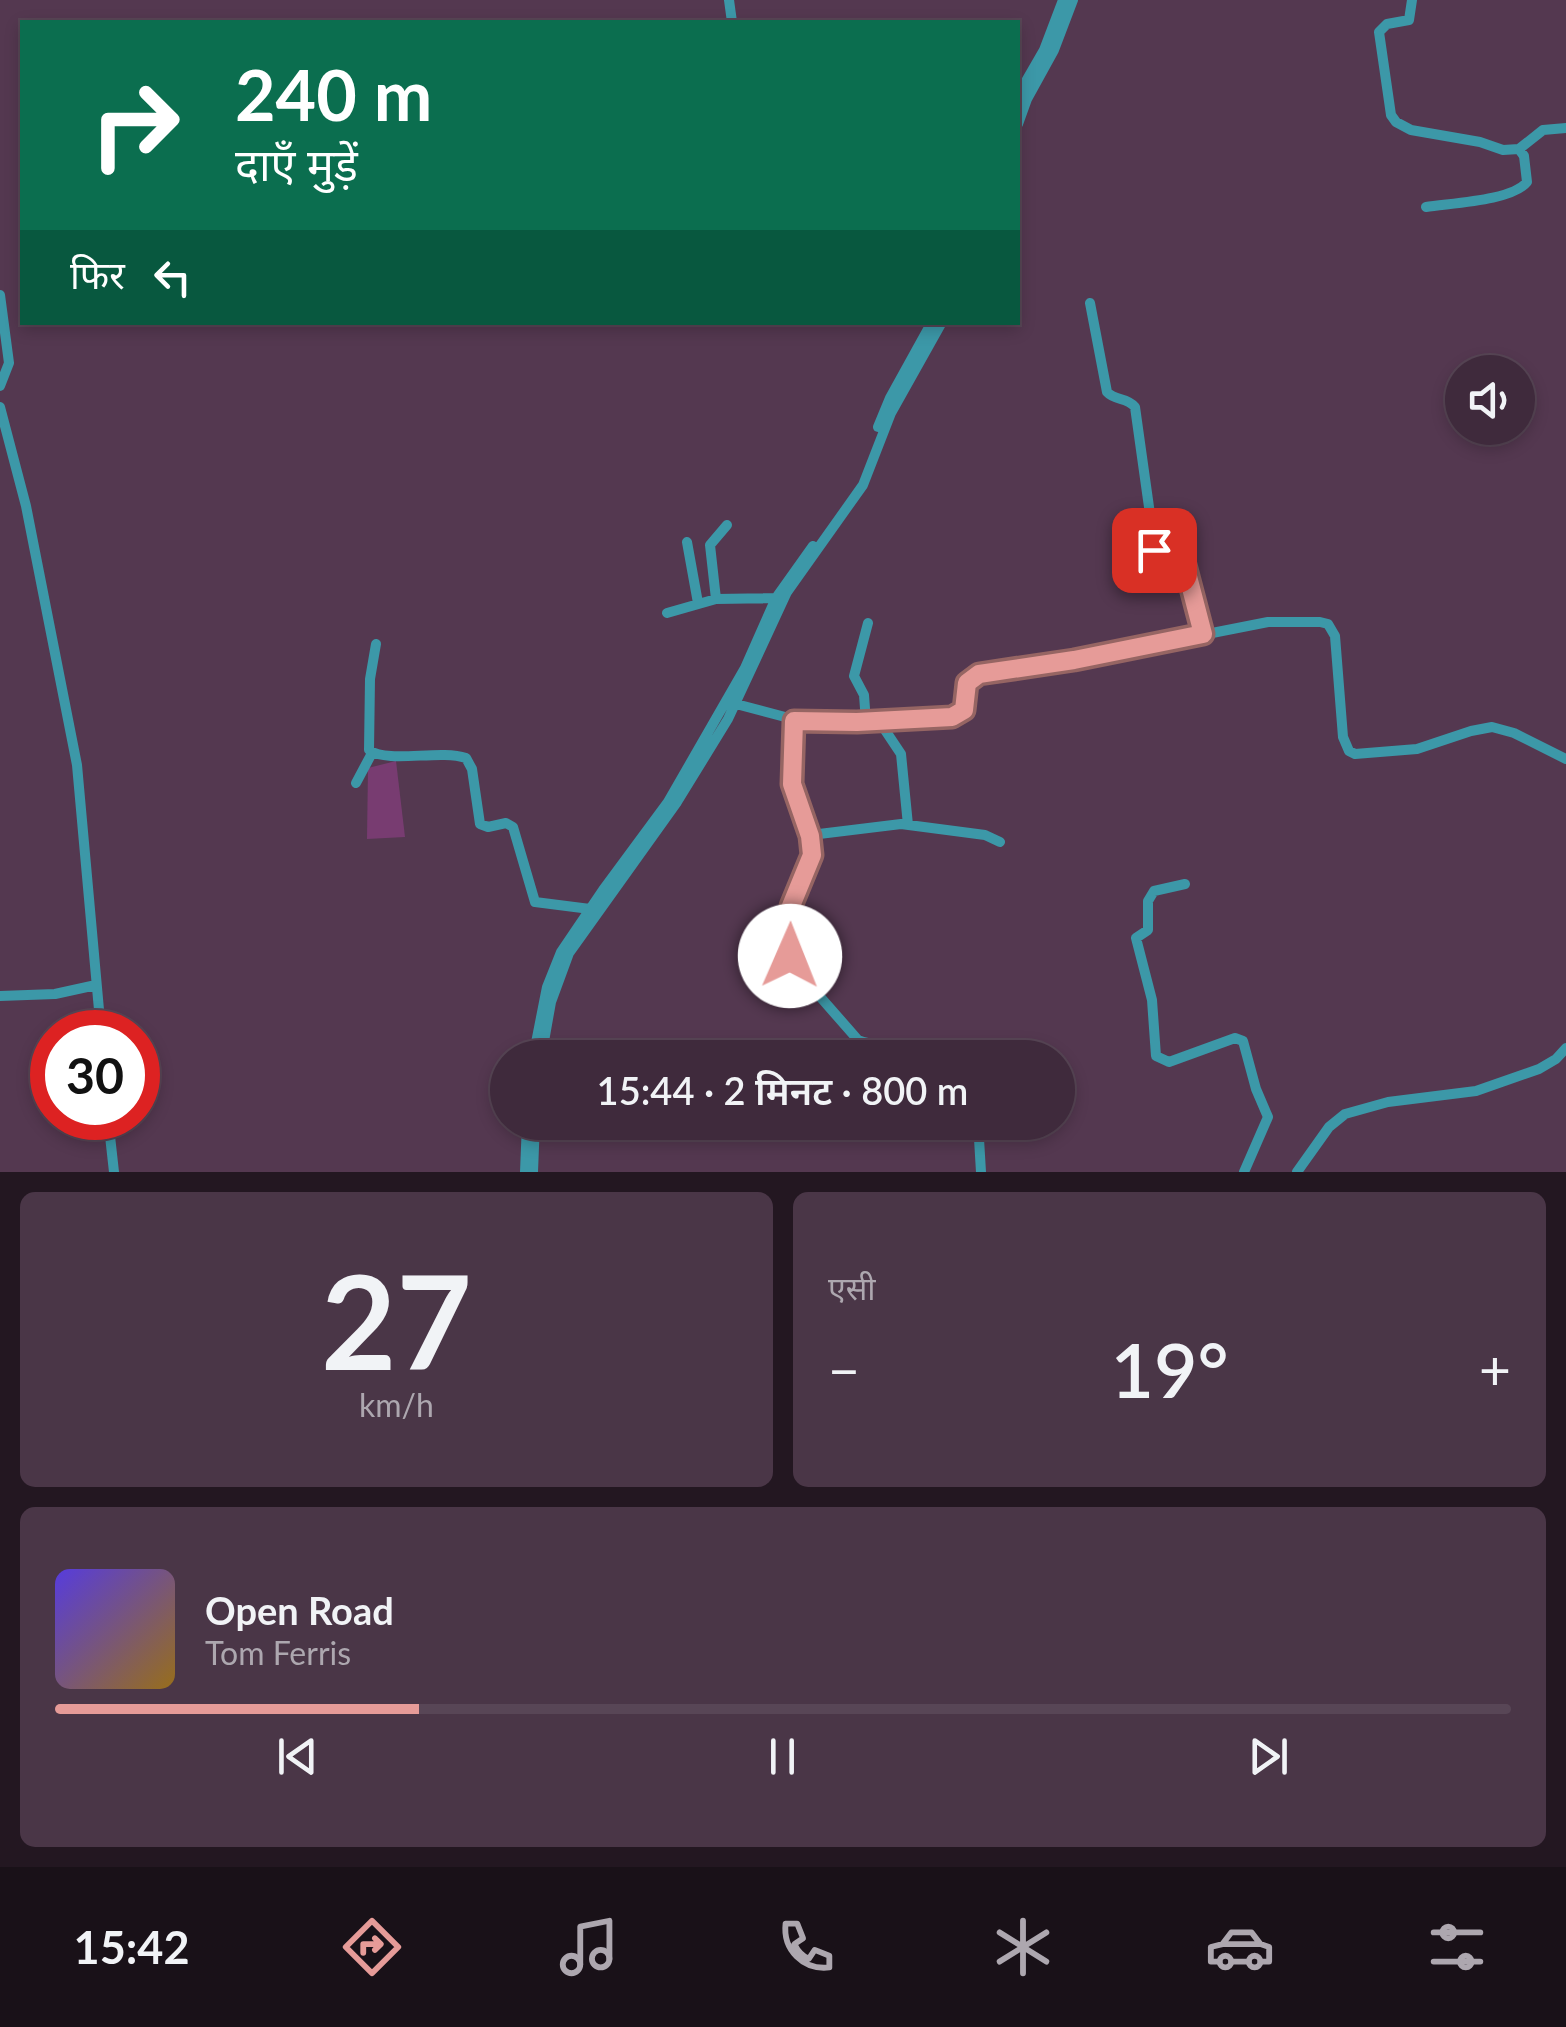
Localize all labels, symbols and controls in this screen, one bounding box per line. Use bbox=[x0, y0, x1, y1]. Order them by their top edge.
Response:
text: 240 m bbox=[235, 52, 432, 136]
icon: right bbox=[70, 60, 200, 190]
text: दाएँ मुड़ें bbox=[235, 137, 358, 191]
icon: left bbox=[145, 250, 200, 305]
text: फिर bbox=[70, 251, 125, 297]
map controls bbox=[1445, 355, 1535, 445]
button: sound bbox=[1445, 355, 1535, 445]
pin bbox=[1112, 508, 1197, 593]
icon: arrive bbox=[1127, 523, 1182, 578]
position arrow bbox=[738, 904, 842, 1008]
speed limit sign: 30 bbox=[30, 1010, 160, 1140]
text: 15:44 · 2 मिनट · 800 m bbox=[597, 1067, 968, 1113]
text: 27 bbox=[321, 1242, 472, 1398]
text: एसी bbox=[828, 1268, 876, 1307]
text: 19° bbox=[1110, 1324, 1229, 1414]
text: − bbox=[828, 1336, 860, 1402]
text: + bbox=[1479, 1336, 1511, 1402]
text: km/h bbox=[359, 1385, 434, 1424]
text: Open Road bbox=[205, 1587, 394, 1633]
text: Tom Ferris bbox=[205, 1633, 351, 1672]
icon: previous bbox=[270, 1729, 325, 1784]
icon: pause bbox=[755, 1729, 810, 1784]
icon: next bbox=[1241, 1729, 1296, 1784]
icon: directions bbox=[337, 1912, 407, 1982]
icon: music bbox=[554, 1912, 624, 1982]
icon: phone bbox=[771, 1912, 841, 1982]
icon: climate bbox=[988, 1912, 1058, 1982]
icon: car bbox=[1205, 1912, 1275, 1982]
icon: filters bbox=[1422, 1912, 1492, 1982]
text: 15:42 bbox=[74, 1920, 190, 1974]

